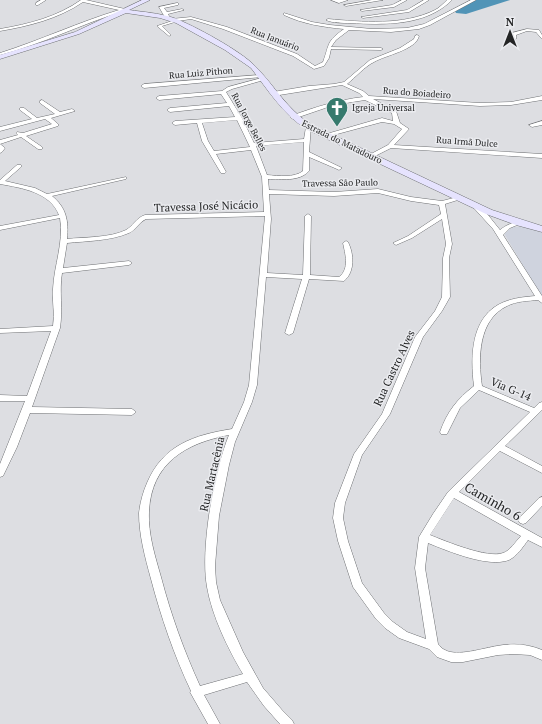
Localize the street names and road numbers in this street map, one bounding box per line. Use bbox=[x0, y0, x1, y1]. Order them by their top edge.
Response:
street label: Rua Januário bbox=[249, 24, 301, 54]
street label: Rua Luiz Pithon bbox=[169, 64, 234, 82]
street label: Rua do Boiadeiro bbox=[383, 85, 451, 101]
street label: Rua Jorge Belles bbox=[229, 91, 269, 153]
street label: Estrada do Matadouro bbox=[300, 117, 384, 167]
street label: Rua Irmã Dulce bbox=[436, 134, 499, 150]
street label: Travessa São Paulo bbox=[302, 176, 378, 190]
street label: Travessa José Nicácio bbox=[154, 197, 258, 215]
street label: Rua Castro Alves bbox=[370, 328, 418, 408]
street label: Via G-14 bbox=[488, 374, 534, 404]
street label: Rua Martacênia bbox=[197, 435, 228, 513]
street label: Caminho 6 bbox=[461, 478, 525, 525]

